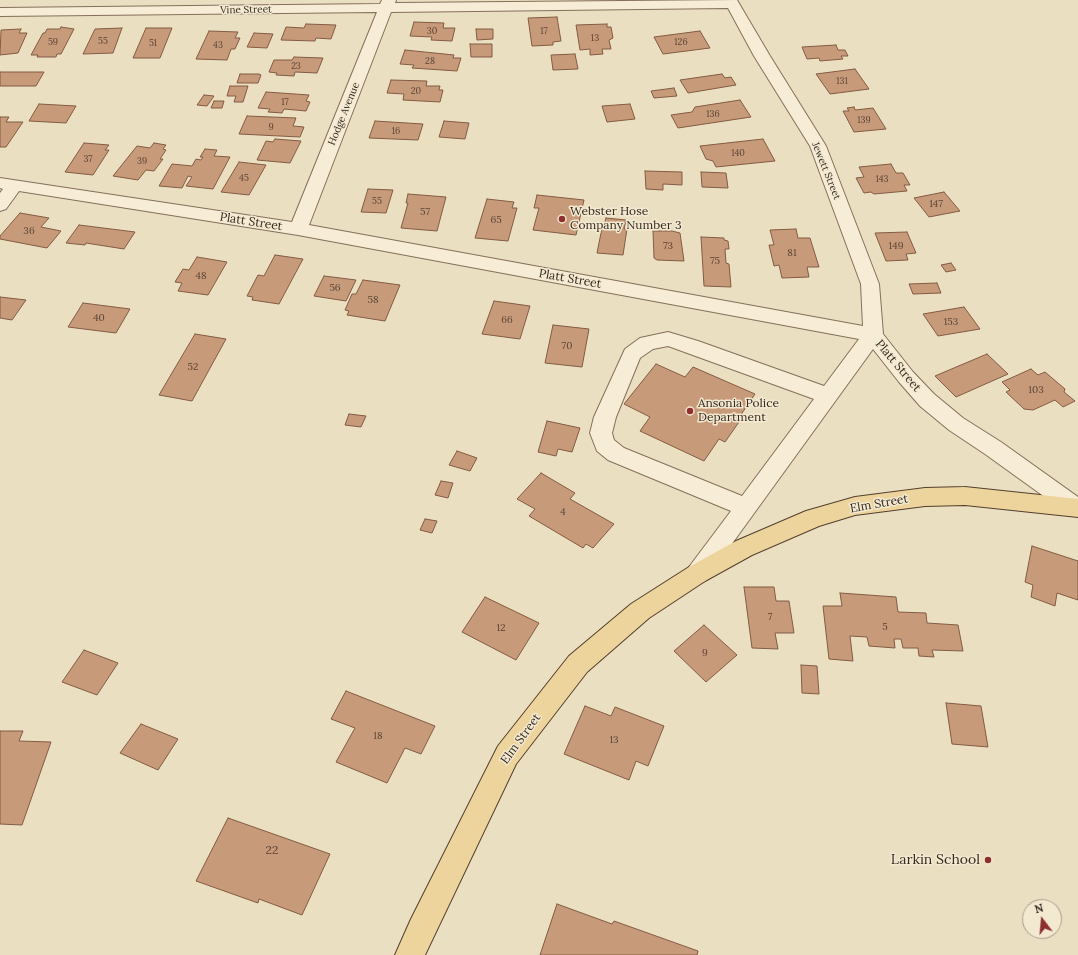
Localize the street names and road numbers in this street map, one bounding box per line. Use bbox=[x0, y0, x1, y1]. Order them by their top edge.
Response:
street label: Vine Street bbox=[220, 4, 272, 16]
street label: Hodge Avenue bbox=[326, 81, 362, 147]
street label: Jewett Street bbox=[809, 140, 843, 202]
street label: Platt Street bbox=[219, 210, 283, 234]
street label: Platt Street bbox=[538, 266, 602, 292]
street label: Platt Street bbox=[872, 337, 924, 395]
street label: Elm Street bbox=[849, 492, 909, 516]
street label: Elm Street bbox=[498, 711, 544, 767]

